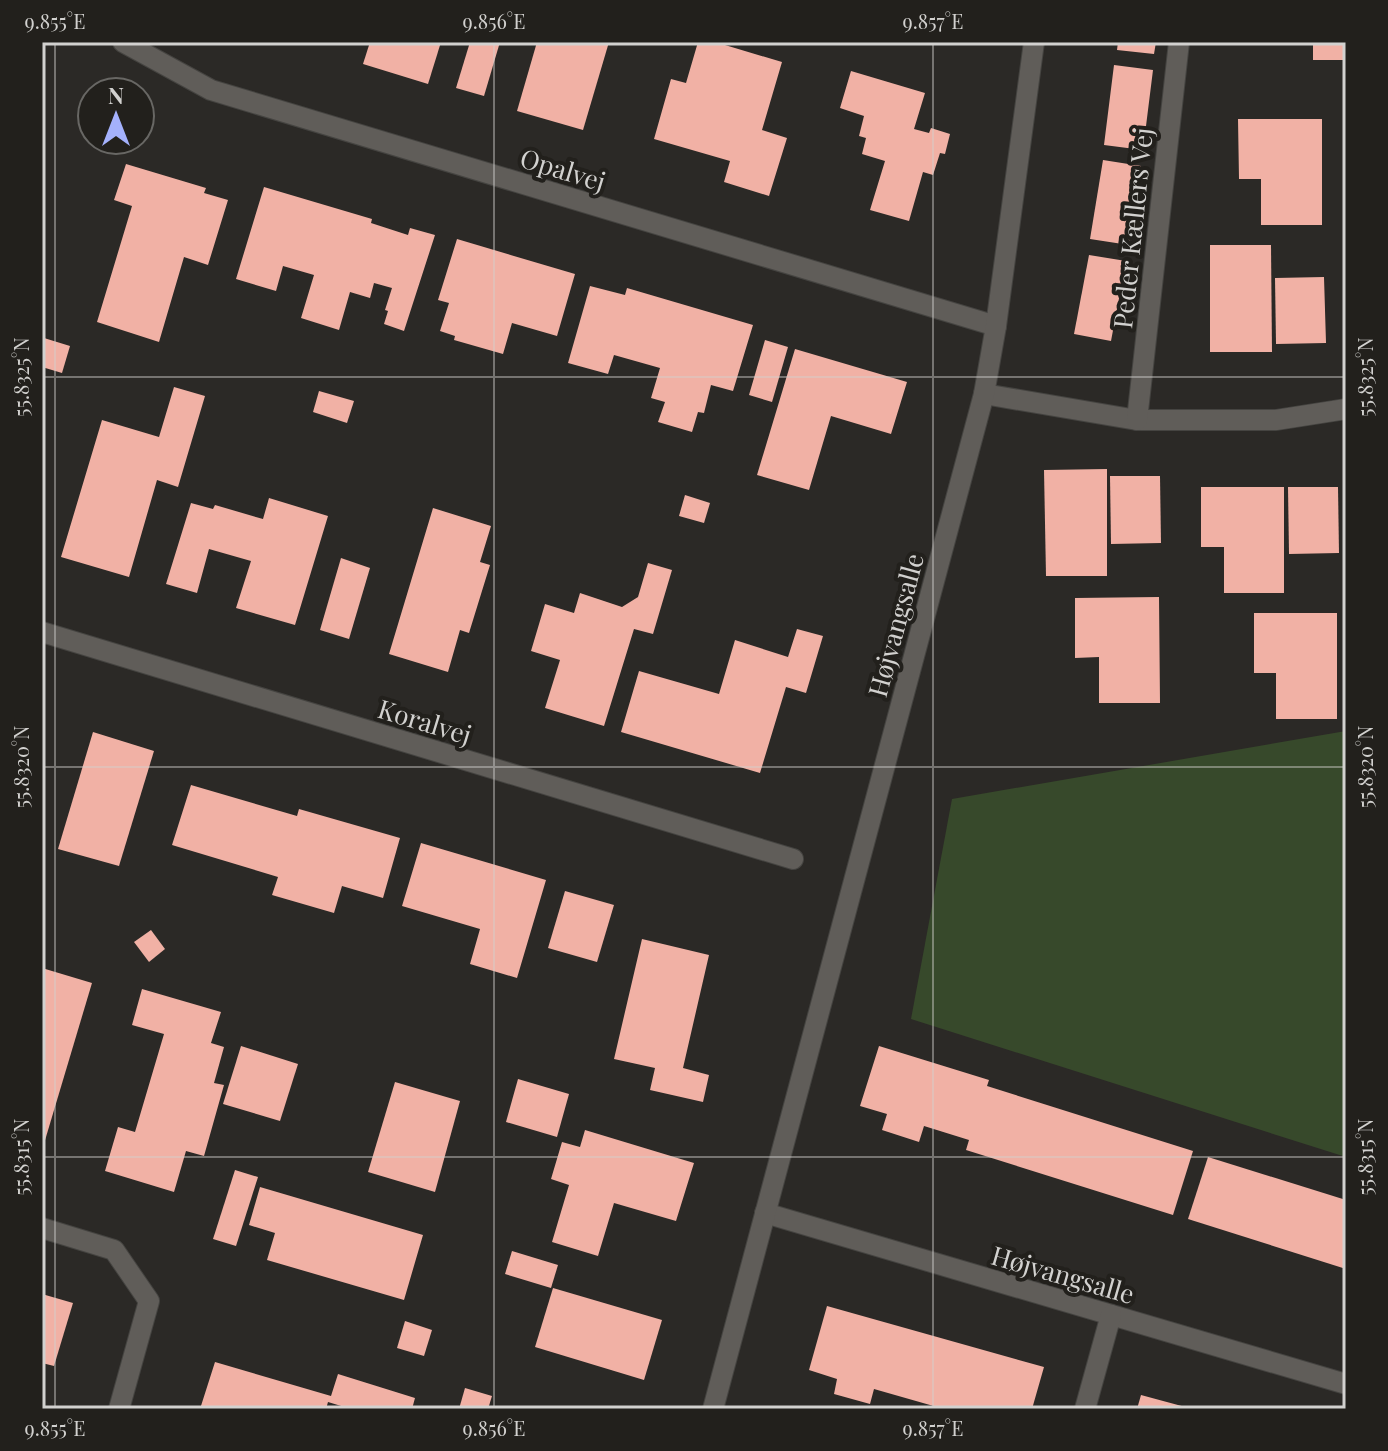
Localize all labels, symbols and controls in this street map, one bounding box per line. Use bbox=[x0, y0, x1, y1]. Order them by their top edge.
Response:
text: 9.855°E bbox=[25, 7, 85, 34]
text: 9.856°E bbox=[463, 7, 525, 34]
text: 9.857°E bbox=[903, 7, 963, 34]
north arrow bbox=[76, 76, 156, 156]
text: N bbox=[108, 80, 124, 110]
street label: Peder Kællers Vej bbox=[1104, 126, 1160, 330]
street label: Opalvej bbox=[516, 139, 610, 199]
text: 55.8325°N bbox=[7, 337, 34, 417]
text: 55.8325°N bbox=[1351, 337, 1378, 417]
street label: Højvangsalle bbox=[859, 549, 931, 701]
street label: Koralvej bbox=[374, 690, 476, 752]
text: 55.8320°N bbox=[7, 726, 34, 808]
text: 55.8320°N bbox=[1351, 726, 1378, 808]
text: 55.8315°N bbox=[7, 1119, 34, 1195]
text: 55.8315°N bbox=[1351, 1119, 1378, 1195]
street label: Højvangsalle bbox=[987, 1237, 1139, 1311]
text: 9.855°E bbox=[25, 1414, 85, 1441]
text: 9.856°E bbox=[463, 1414, 525, 1441]
text: 9.857°E bbox=[903, 1414, 963, 1441]

